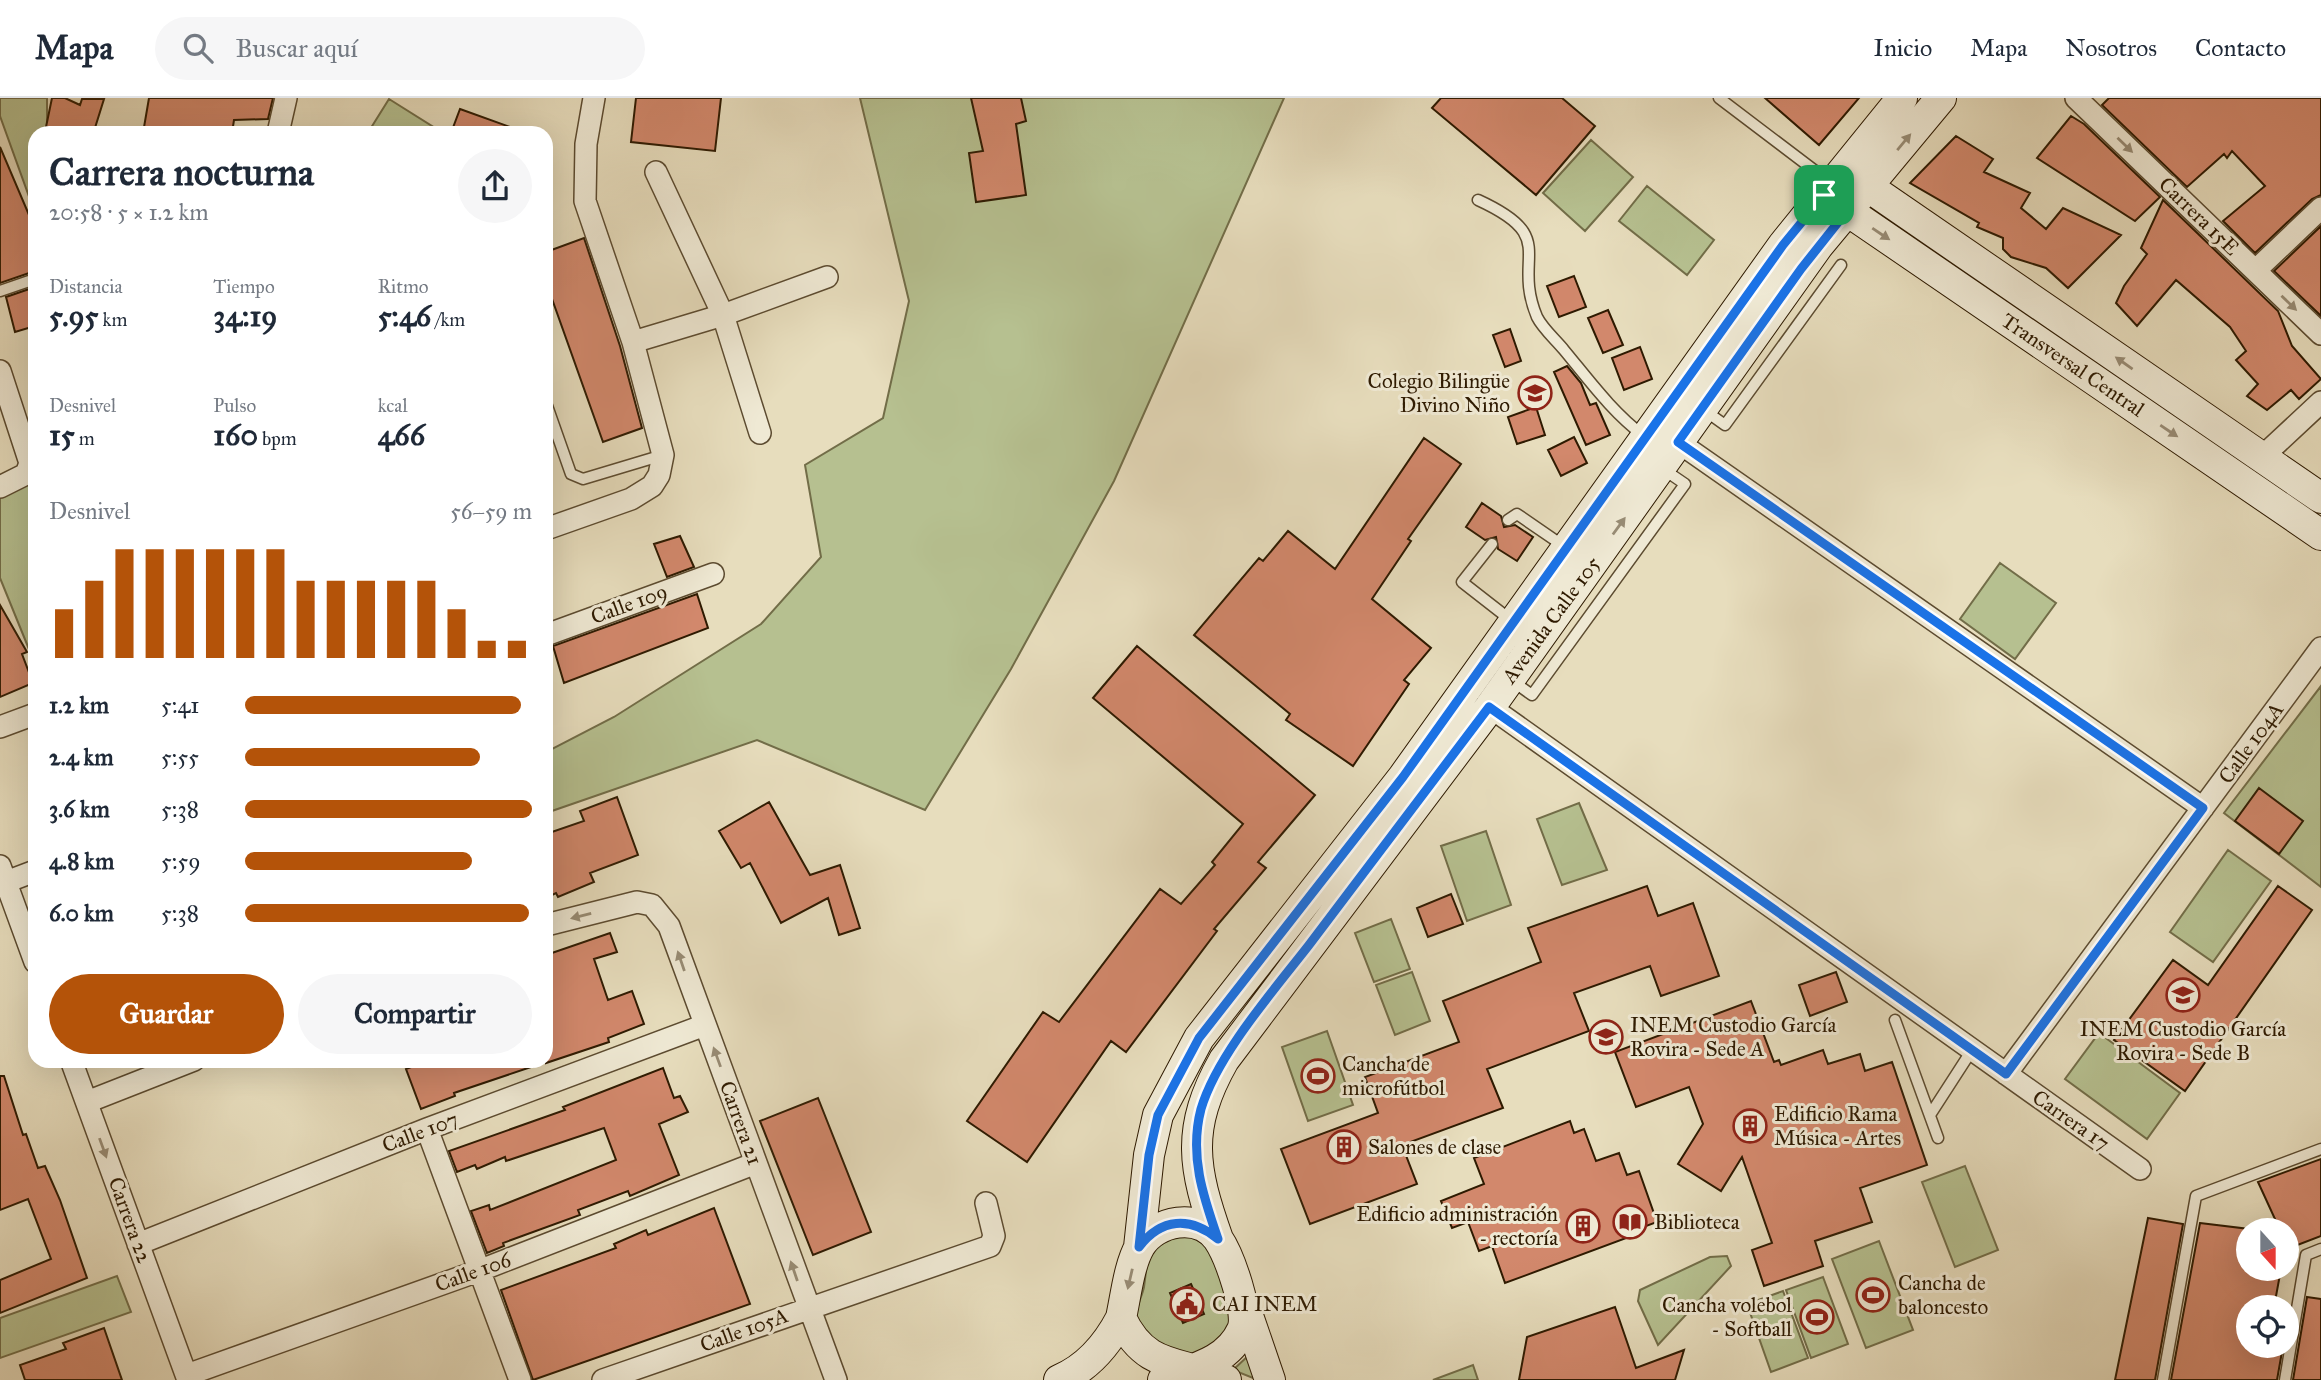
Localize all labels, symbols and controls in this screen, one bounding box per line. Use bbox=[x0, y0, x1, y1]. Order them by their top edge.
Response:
search box bbox=[155, 17, 645, 80]
text: Mapa bbox=[35, 28, 113, 68]
icon: search bbox=[179, 29, 217, 67]
text: Buscar aquí bbox=[235, 32, 358, 64]
text: Inicio bbox=[1874, 33, 1932, 63]
text: Mapa bbox=[1970, 33, 2027, 63]
text: Nosotros bbox=[2065, 33, 2157, 63]
text: Contacto bbox=[2195, 33, 2286, 63]
one-way arrow bbox=[1896, 134, 1911, 151]
one-way arrow bbox=[2116, 137, 2133, 153]
text: Carrera nocturna bbox=[49, 149, 314, 195]
button: share bbox=[458, 149, 532, 223]
pin bbox=[1794, 165, 1854, 225]
street label: Carrera 15E bbox=[2153, 171, 2245, 261]
icon: arrive bbox=[1805, 176, 1843, 214]
text: 20:58 · 5 × 1.2 km bbox=[49, 198, 209, 226]
one-way arrow bbox=[1871, 227, 1890, 240]
text: Distancia bbox=[49, 275, 122, 298]
text: Tiempo bbox=[213, 275, 275, 298]
text: Ritmo bbox=[378, 275, 429, 298]
one-way arrow bbox=[2280, 294, 2297, 310]
text: 5.95 bbox=[49, 298, 98, 334]
text: 34:19 bbox=[213, 298, 277, 334]
text: 5:46 bbox=[378, 298, 431, 334]
text: km bbox=[98, 308, 127, 331]
text: /km bbox=[431, 308, 465, 331]
street label: Transversal Central bbox=[1996, 308, 2150, 423]
one-way arrow bbox=[2114, 356, 2133, 369]
place label: Colegio Bilingüe Divino Niño bbox=[1368, 368, 1510, 418]
school or university icon: Colegio Bilingüe Divino Niño bbox=[1516, 374, 1554, 412]
text: Desnivel bbox=[49, 394, 116, 417]
text: Pulso bbox=[213, 394, 256, 417]
text: kcal bbox=[378, 394, 408, 417]
text: 15 bbox=[49, 417, 75, 453]
text: 160 bbox=[213, 417, 258, 453]
text: 466 bbox=[378, 417, 425, 453]
one-way arrow bbox=[2159, 425, 2179, 438]
text: m bbox=[75, 427, 95, 450]
text: bpm bbox=[258, 427, 297, 450]
text: Desnivel bbox=[49, 497, 130, 525]
text: 56–59 m bbox=[450, 497, 532, 525]
one-way arrow bbox=[1612, 517, 1626, 535]
street label: Avenida Calle 105 bbox=[1496, 551, 1606, 689]
street label: Calle 109 bbox=[587, 578, 671, 630]
text: 1.2 km bbox=[49, 691, 109, 719]
text: 5:41 bbox=[161, 691, 199, 719]
street label: Calle 104A bbox=[2213, 697, 2289, 789]
text: 2.4 km bbox=[49, 743, 114, 771]
text: 5:55 bbox=[161, 743, 199, 771]
text: 3.6 km bbox=[49, 795, 110, 823]
text: 5:38 bbox=[161, 795, 199, 823]
text: 4.8 km bbox=[49, 847, 114, 875]
text: 5:59 bbox=[161, 847, 201, 875]
text: 6.0 km bbox=[49, 899, 114, 927]
text: 5:38 bbox=[161, 899, 199, 927]
one-way arrow bbox=[570, 911, 591, 921]
one-way arrow bbox=[675, 950, 686, 971]
button: Guardar bbox=[49, 974, 284, 1054]
button: Compartir bbox=[298, 974, 532, 1054]
school or university icon: INEM Custodio García Rovira - Sede B bbox=[2164, 976, 2202, 1014]
place label: INEM Custodio García Rovira - Sede A bbox=[1630, 1012, 1836, 1062]
place label: INEM Custodio García Rovira - Sede B bbox=[2080, 1016, 2286, 1066]
school or university icon: INEM Custodio García Rovira - Sede A bbox=[1587, 1018, 1625, 1056]
one-way arrow bbox=[711, 1046, 722, 1067]
place label: Cancha de microfútbol bbox=[1342, 1051, 1445, 1101]
sports icon: Cancha de microfútbol bbox=[1299, 1057, 1337, 1095]
street label: Carrera 21 bbox=[714, 1077, 768, 1169]
street label: Carrera 17 bbox=[2027, 1084, 2115, 1156]
place label: Edificio Rama Música - Artes bbox=[1774, 1101, 1901, 1151]
street label: Calle 107 bbox=[378, 1106, 462, 1158]
building icon: Edificio Rama Música - Artes bbox=[1731, 1107, 1769, 1145]
building icon: Salones de clase bbox=[1325, 1128, 1363, 1166]
place label: Salones de clase bbox=[1368, 1134, 1501, 1160]
one-way arrow bbox=[98, 1137, 109, 1158]
street label: Carrera 22 bbox=[102, 1174, 158, 1267]
place label: Edificio administración - rectoría bbox=[1356, 1201, 1558, 1251]
library icon: Biblioteca bbox=[1611, 1203, 1649, 1241]
building icon: Edificio administración - rectoría bbox=[1564, 1207, 1602, 1245]
place label: Biblioteca bbox=[1654, 1209, 1740, 1235]
north arrow bbox=[2236, 1218, 2300, 1281]
map controls bbox=[2236, 1218, 2299, 1358]
street label: Calle 106 bbox=[431, 1246, 516, 1298]
one-way arrow bbox=[788, 1260, 799, 1281]
one-way arrow bbox=[1124, 1268, 1135, 1290]
place label: Cancha de baloncesto bbox=[1898, 1270, 1988, 1320]
sports icon: Cancha de baloncesto bbox=[1854, 1276, 1892, 1314]
public building icon: CAI INEM bbox=[1168, 1285, 1206, 1323]
place label: CAI INEM bbox=[1212, 1291, 1317, 1317]
place label: Cancha volebol - Softball bbox=[1662, 1292, 1792, 1342]
button: locate bbox=[2236, 1295, 2299, 1358]
sports icon: Cancha volebol - Softball bbox=[1798, 1298, 1836, 1336]
street label: Calle 105A bbox=[696, 1302, 792, 1358]

